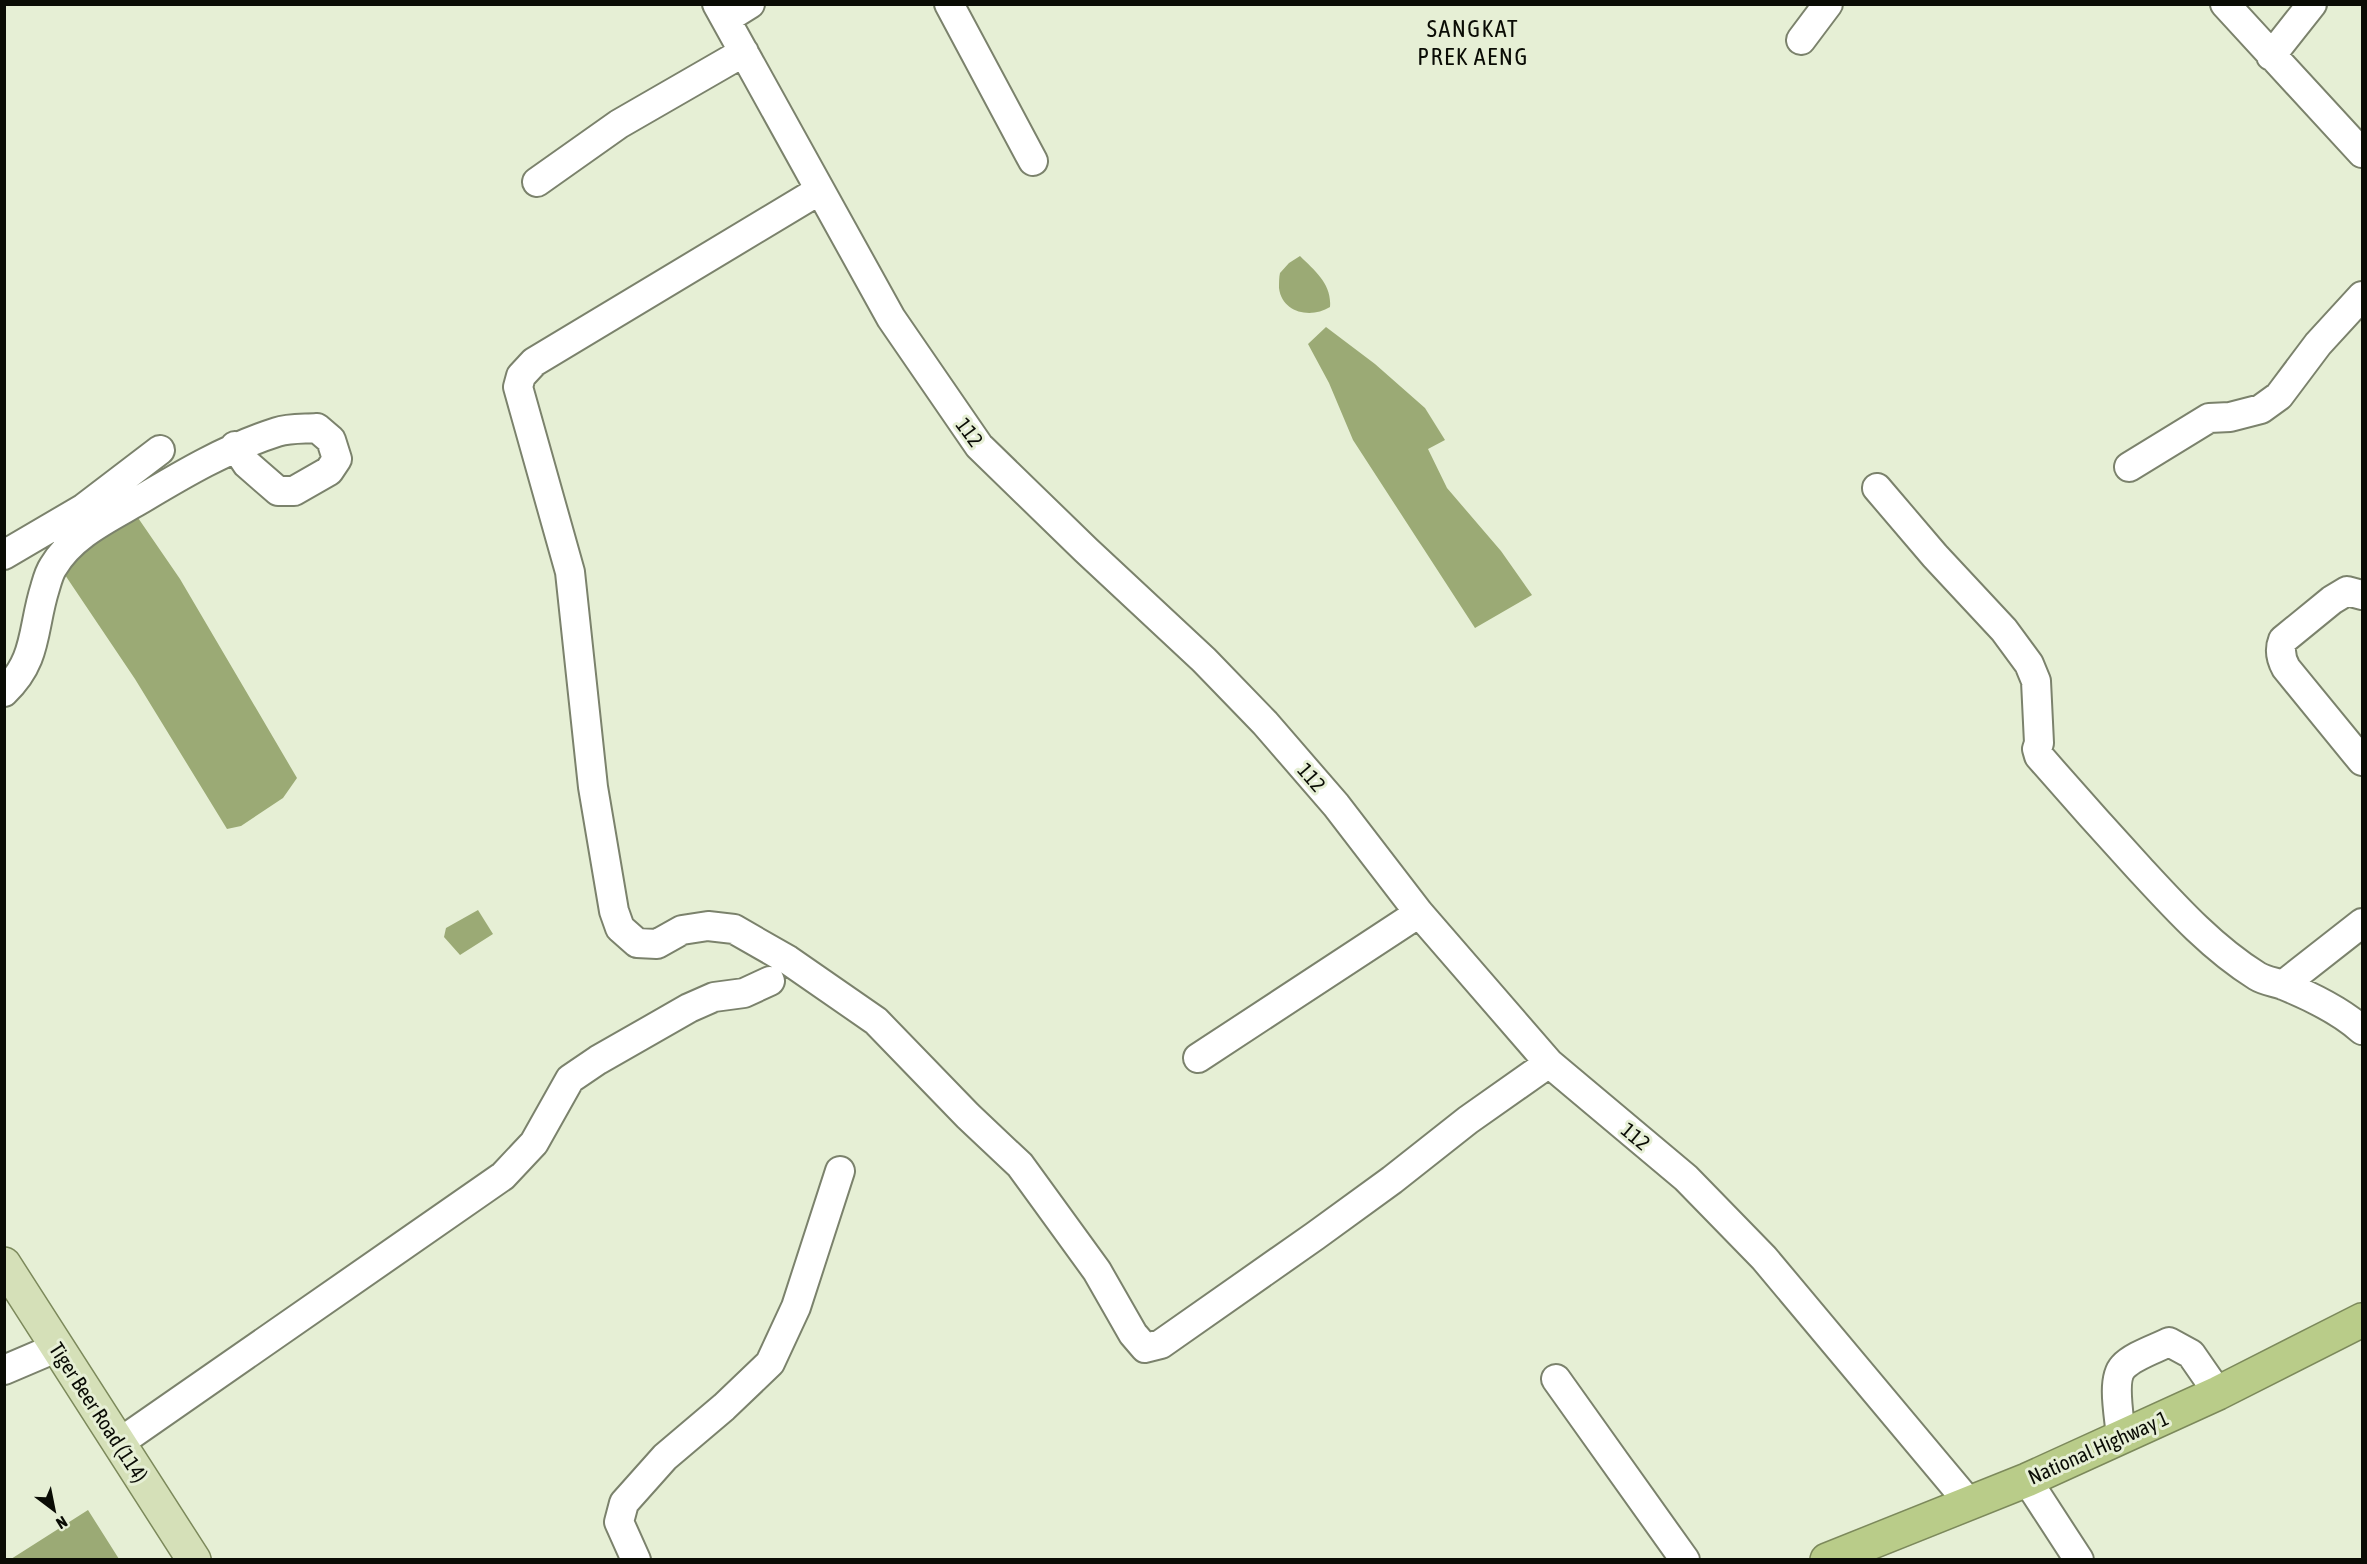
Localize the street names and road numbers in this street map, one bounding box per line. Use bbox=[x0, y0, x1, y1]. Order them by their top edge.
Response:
street label: 112 bbox=[952, 413, 988, 451]
street label: 112 bbox=[1293, 758, 1331, 796]
street label: 112 bbox=[1617, 1117, 1655, 1155]
street label: Tiger Beer Road (114) bbox=[45, 1338, 153, 1486]
street label: National Highway 1 bbox=[2024, 1405, 2172, 1489]

